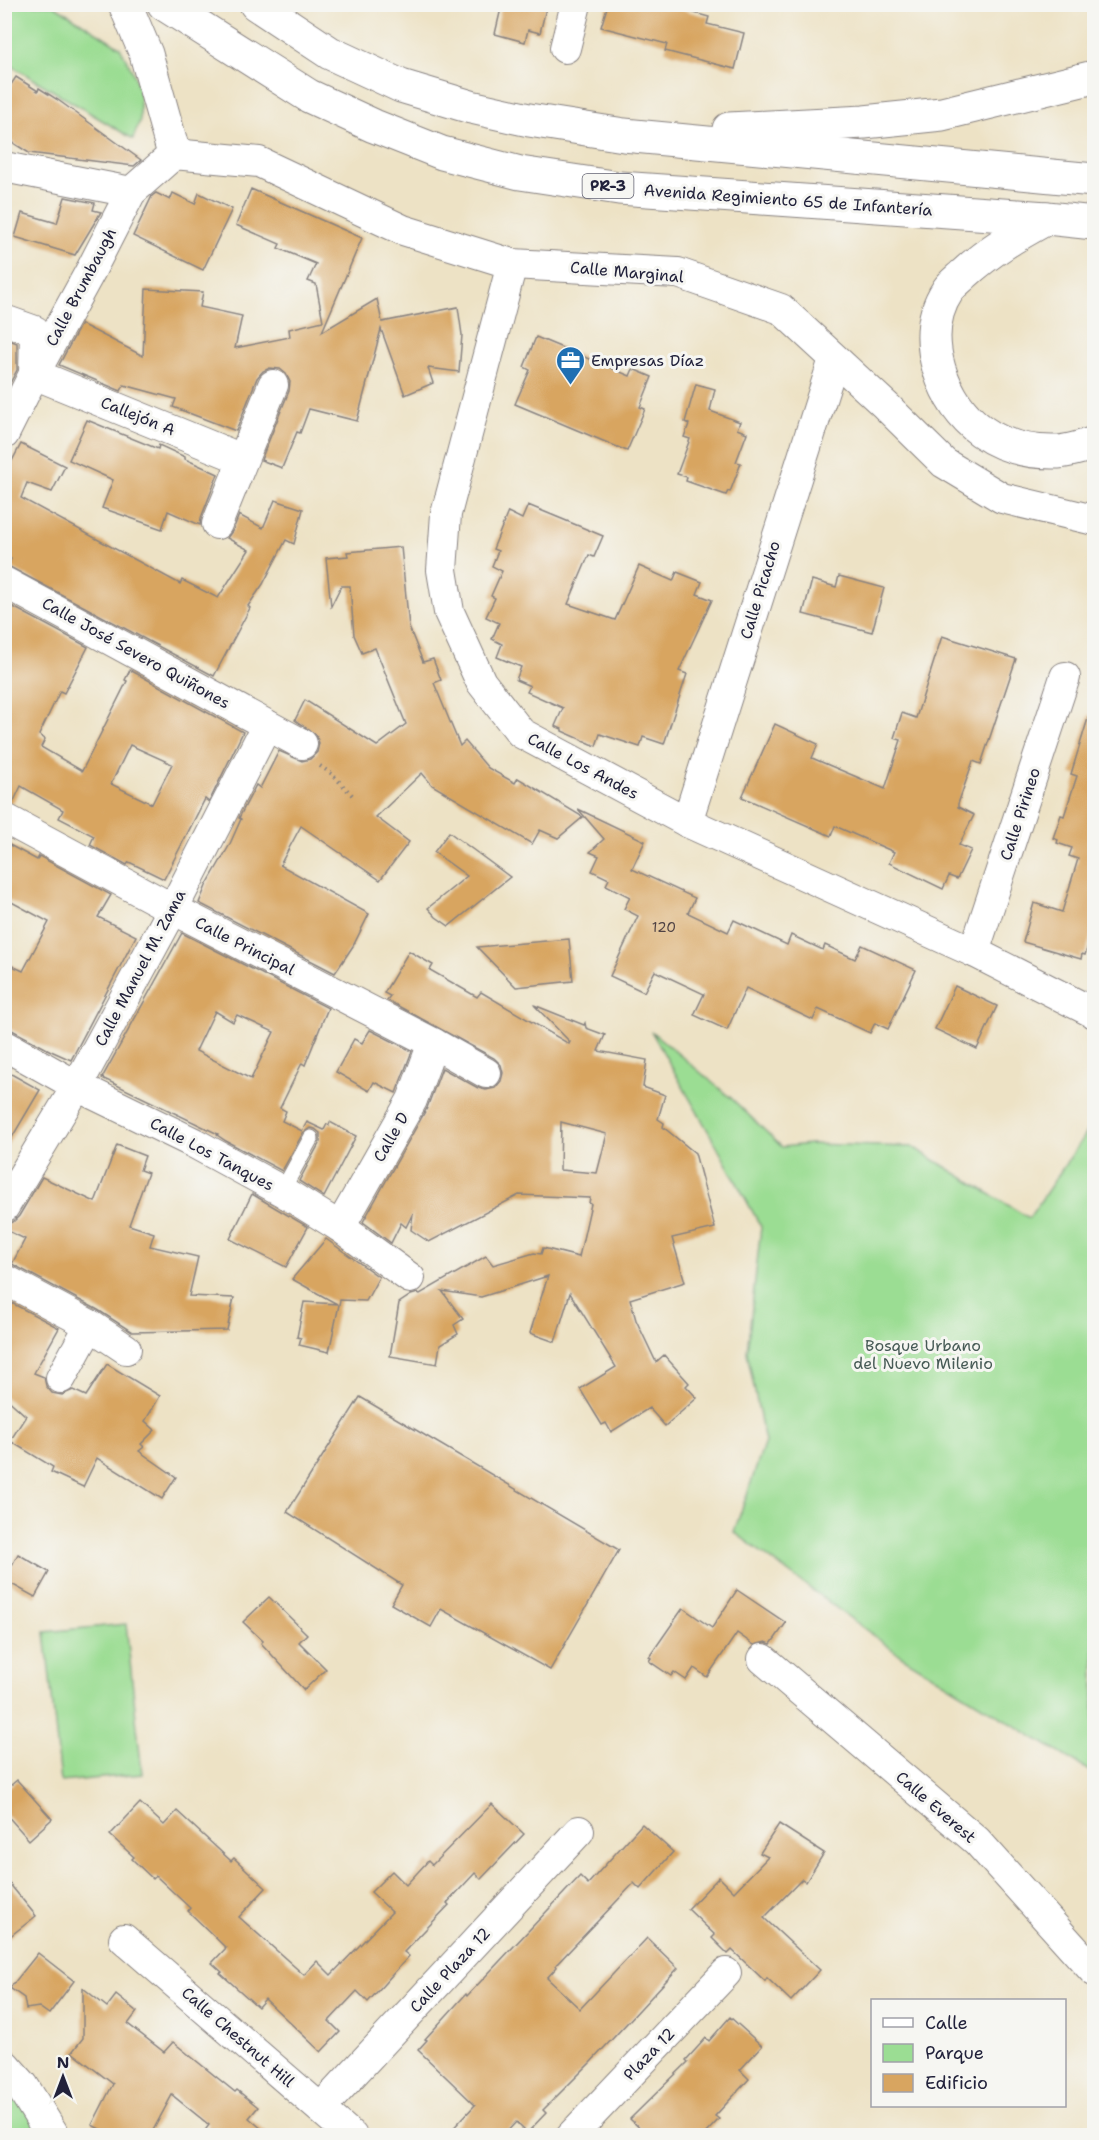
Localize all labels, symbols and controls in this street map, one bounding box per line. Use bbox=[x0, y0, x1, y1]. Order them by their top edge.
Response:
road number: PR-3 bbox=[582, 174, 634, 198]
street label: Avenida Regimiento 65 de Infantería bbox=[643, 179, 933, 221]
street label: Calle Brumbaugh bbox=[41, 224, 121, 350]
street label: Calle Marginal bbox=[569, 257, 685, 287]
office icon: Empresas Díaz bbox=[554, 344, 586, 386]
place label: Empresas Díaz bbox=[591, 350, 704, 371]
street label: Callejón A bbox=[98, 392, 178, 440]
street label: Calle Picacho bbox=[735, 538, 785, 642]
street label: Calle José Severo Quiñones bbox=[38, 592, 234, 714]
street label: Calle Los Andes bbox=[524, 728, 642, 804]
street label: Calle Pirineo bbox=[995, 765, 1045, 863]
street label: Calle Manuel M. Zama bbox=[90, 886, 190, 1050]
street label: Calle Principal bbox=[191, 912, 299, 980]
house number: 120 bbox=[652, 918, 676, 936]
street label: Calle D bbox=[368, 1108, 414, 1166]
street label: Calle Los Tanques bbox=[146, 1112, 278, 1196]
park label: Bosque Urbano del Nuevo Milenio bbox=[853, 1335, 993, 1374]
street label: Calle Everest bbox=[891, 1766, 981, 1848]
street label: Calle Plaza 12 bbox=[405, 1923, 495, 2017]
street label: Calle Chestnut Hill bbox=[177, 1982, 299, 2092]
legend bbox=[871, 1999, 1066, 2107]
text: Calle bbox=[925, 2011, 968, 2035]
street label: Plaza 12 bbox=[619, 2023, 679, 2085]
text: Parque bbox=[925, 2041, 984, 2065]
north arrow bbox=[33, 2047, 93, 2107]
text: N bbox=[57, 2052, 69, 2073]
text: Edificio bbox=[925, 2071, 988, 2095]

